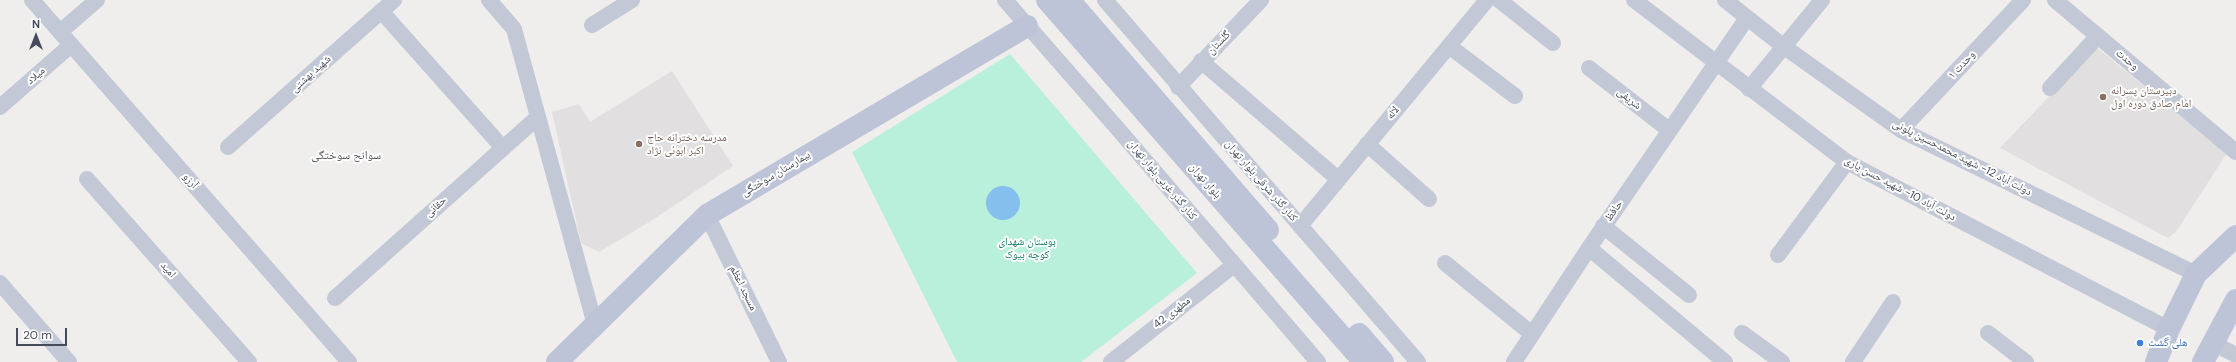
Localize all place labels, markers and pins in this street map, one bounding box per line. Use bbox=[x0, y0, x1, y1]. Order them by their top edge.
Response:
place label: دبیرستان پسرانه امام صادق دوره اول bbox=[2111, 84, 2191, 110]
marker: دبیرستان پسرانه امام صادق دوره اول bbox=[2098, 92, 2108, 102]
place label: مدرسه دخترانه حاج اکبر ابوئی نژاد bbox=[647, 131, 727, 157]
marker: مدرسه دخترانه حاج اکبر ابوئی نژاد bbox=[634, 139, 644, 149]
place label: هلى گشت bbox=[2148, 336, 2188, 350]
marker: هلى گشت bbox=[2135, 338, 2145, 348]

